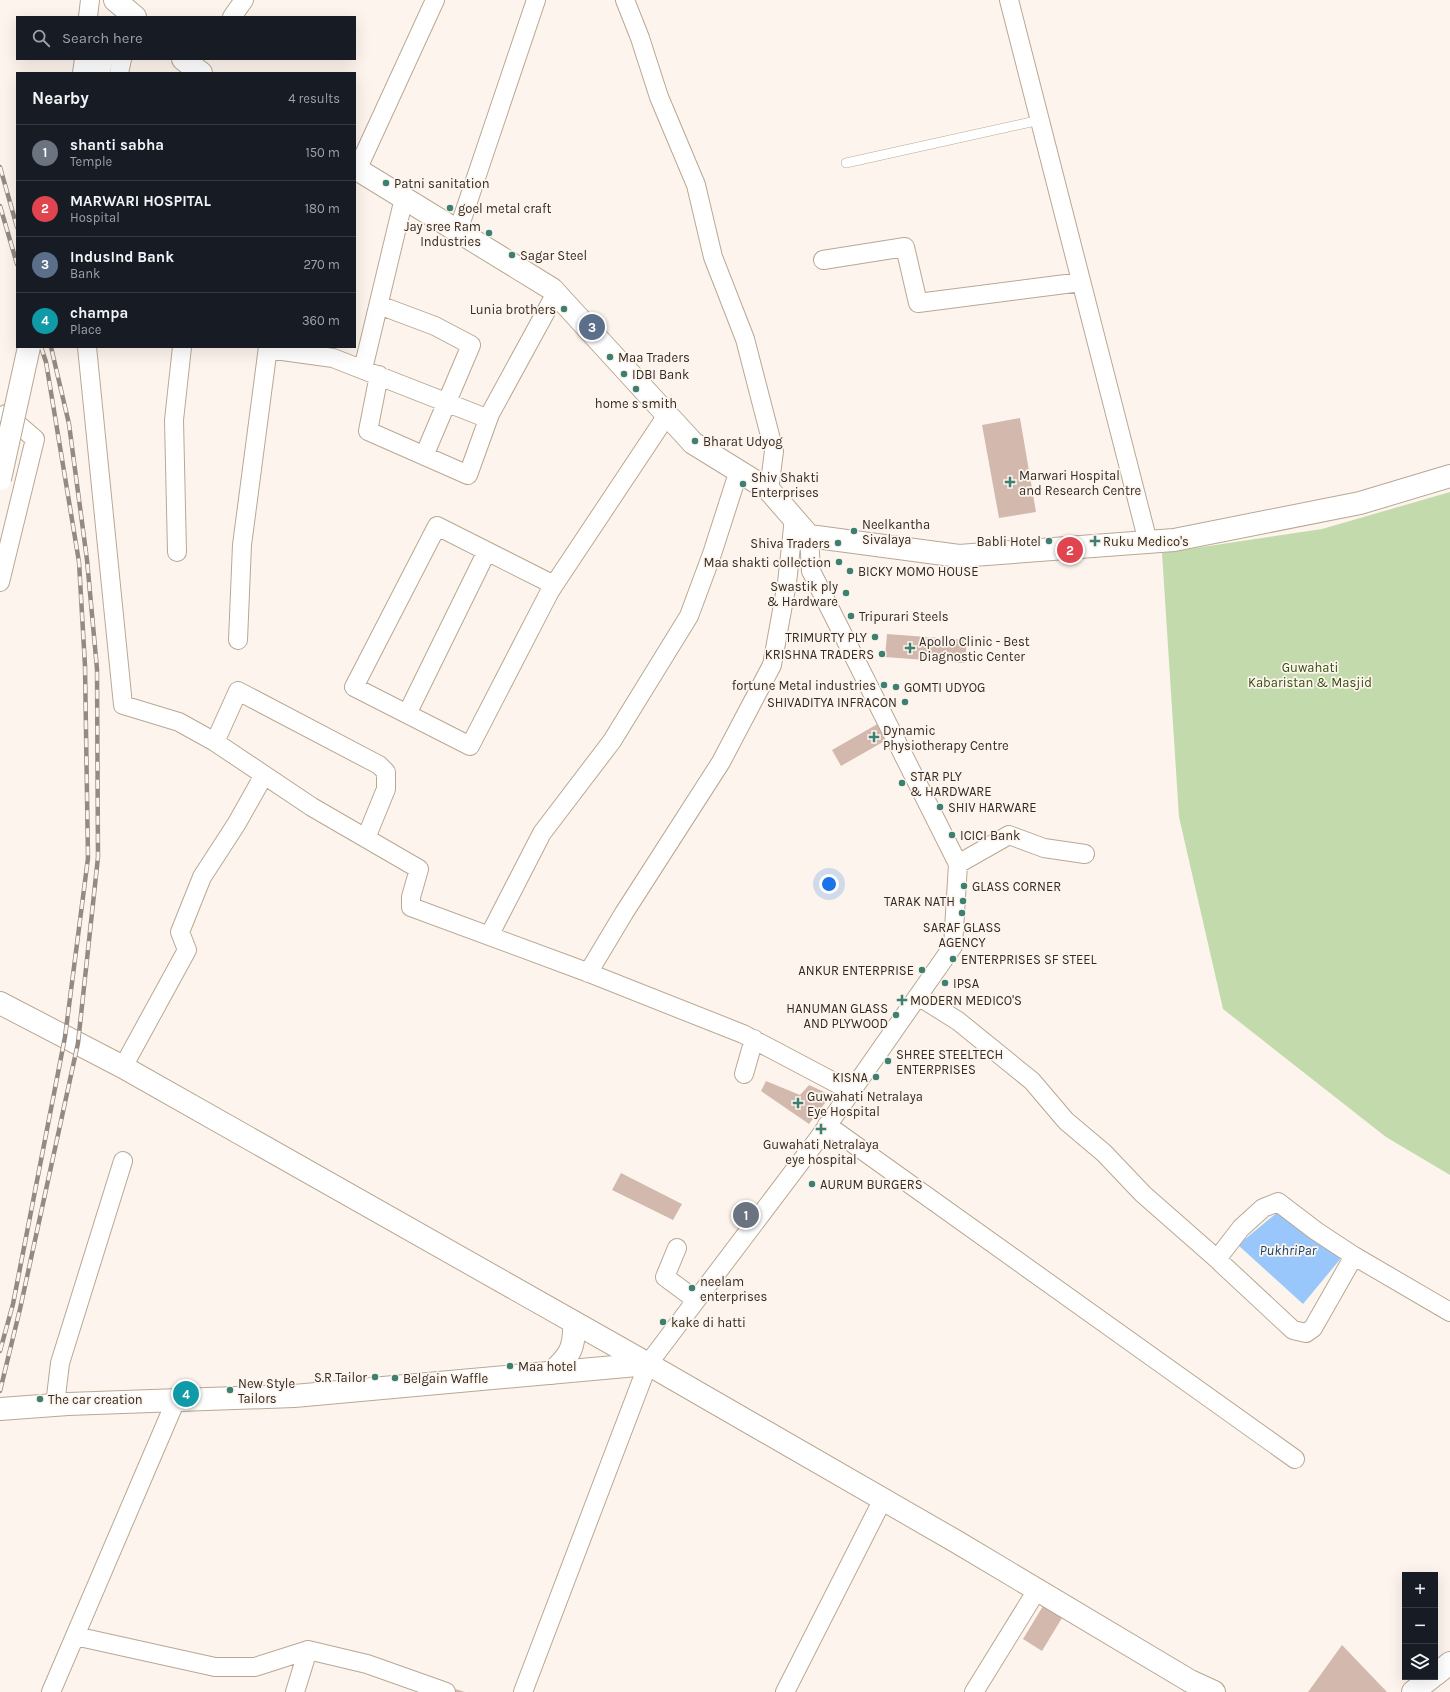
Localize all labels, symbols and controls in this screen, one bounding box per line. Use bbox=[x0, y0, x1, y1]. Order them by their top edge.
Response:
search box bbox=[16, 16, 356, 60]
icon: search bbox=[30, 27, 52, 49]
text: Search here bbox=[62, 29, 143, 47]
text: Nearby bbox=[32, 88, 89, 108]
text: 4 results bbox=[288, 91, 340, 106]
text: shanti sabha bbox=[70, 136, 164, 154]
text: 1 bbox=[43, 145, 47, 160]
text: 150 m bbox=[305, 145, 340, 160]
text: Temple bbox=[70, 154, 112, 169]
place label: Patni sanitation bbox=[394, 176, 490, 191]
marker: Patni sanitation bbox=[381, 178, 391, 188]
text: MARWARI HOSPITAL bbox=[70, 192, 211, 210]
text: 2 bbox=[41, 201, 49, 216]
text: 180 m bbox=[305, 201, 340, 216]
place label: goel metal craft bbox=[458, 201, 551, 216]
marker: goel metal craft bbox=[445, 203, 455, 213]
text: Hospital bbox=[70, 210, 120, 225]
place label: Jay sree Ram Industries bbox=[404, 219, 481, 249]
marker: Jay sree Ram Industries bbox=[484, 228, 494, 238]
text: IndusInd Bank bbox=[70, 248, 174, 266]
place label: Sagar Steel bbox=[520, 248, 587, 263]
marker: Sagar Steel bbox=[507, 250, 517, 260]
text: 3 bbox=[41, 257, 49, 272]
text: 270 m bbox=[303, 257, 340, 272]
text: Bank bbox=[70, 266, 100, 281]
place label: Lunia brothers bbox=[470, 302, 556, 317]
text: champa bbox=[70, 304, 128, 322]
marker: Lunia brothers bbox=[559, 304, 569, 314]
pin: 3 bbox=[579, 312, 605, 342]
text: 4 bbox=[41, 313, 49, 328]
text: 360 m bbox=[302, 313, 340, 328]
text: Place bbox=[70, 322, 101, 337]
place label: Maa Traders bbox=[618, 350, 690, 365]
marker: Maa Traders bbox=[605, 352, 615, 362]
place label: IDBI Bank bbox=[632, 367, 689, 382]
marker: IDBI Bank bbox=[619, 369, 629, 379]
marker: home s smith bbox=[631, 384, 641, 394]
place label: home s smith bbox=[595, 396, 677, 411]
place label: Bharat Udyog bbox=[703, 434, 783, 449]
marker: Bharat Udyog bbox=[690, 436, 700, 446]
place label: Marwari Hospital and Research Centre bbox=[1019, 468, 1142, 498]
place label: Shiv Shakti Enterprises bbox=[751, 470, 819, 500]
marker: Marwari Hospital and Research Centre bbox=[1004, 476, 1016, 488]
marker: Shiv Shakti Enterprises bbox=[738, 479, 748, 489]
place label: Neelkantha Sivalaya bbox=[862, 517, 930, 547]
marker: Neelkantha Sivalaya bbox=[849, 526, 859, 536]
place label: Babli Hotel bbox=[976, 534, 1041, 549]
place label: Ruku Medico's bbox=[1103, 534, 1189, 549]
pin: 2 bbox=[1057, 535, 1083, 565]
place label: Shiva Traders bbox=[750, 536, 830, 551]
marker: Babli Hotel bbox=[1044, 536, 1054, 546]
marker: Ruku Medico's bbox=[1090, 536, 1100, 546]
marker: Shiva Traders bbox=[833, 538, 843, 548]
place label: Maa shakti collection bbox=[703, 555, 831, 570]
marker: Maa shakti collection bbox=[834, 557, 844, 567]
place label: BICKY MOMO HOUSE bbox=[858, 564, 978, 579]
marker: BICKY MOMO HOUSE bbox=[845, 566, 855, 576]
place label: Swastik ply & Hardware bbox=[767, 579, 838, 609]
marker: Swastik ply & Hardware bbox=[841, 588, 851, 598]
place label: Tripurari Steels bbox=[859, 609, 949, 624]
marker: Tripurari Steels bbox=[846, 611, 856, 621]
place label: TRIMURTY PLY bbox=[785, 630, 867, 645]
marker: TRIMURTY PLY bbox=[870, 632, 880, 642]
place label: Apollo Clinic - Best Diagnostic Center bbox=[919, 634, 1030, 664]
marker: Apollo Clinic - Best Diagnostic Center bbox=[904, 642, 916, 654]
place label: KRISHNA TRADERS bbox=[765, 647, 874, 662]
marker: KRISHNA TRADERS bbox=[877, 649, 887, 659]
park label: Guwahati Kabaristan & Masjid bbox=[1248, 660, 1372, 690]
place label: fortune Metal industries bbox=[732, 678, 876, 693]
marker: fortune Metal industries bbox=[879, 680, 889, 690]
place label: GOMTI UDYOG bbox=[904, 680, 985, 695]
marker: GOMTI UDYOG bbox=[891, 682, 901, 692]
place label: SHIVADITYA INFRACON bbox=[767, 695, 897, 710]
marker: SHIVADITYA INFRACON bbox=[900, 697, 910, 707]
place label: Dynamic Physiotherapy Centre bbox=[883, 723, 1009, 753]
marker: Dynamic Physiotherapy Centre bbox=[868, 731, 880, 743]
place label: STAR PLY & HARDWARE bbox=[910, 769, 992, 799]
marker: STAR PLY & HARDWARE bbox=[897, 778, 907, 788]
place label: SHIV HARWARE bbox=[948, 800, 1037, 815]
marker: SHIV HARWARE bbox=[935, 802, 945, 812]
place label: ICICI Bank bbox=[960, 828, 1020, 843]
marker: ICICI Bank bbox=[947, 830, 957, 840]
your location bbox=[819, 874, 839, 894]
place label: GLASS CORNER bbox=[972, 879, 1061, 894]
marker: GLASS CORNER bbox=[959, 881, 969, 891]
place label: TARAK NATH bbox=[884, 894, 955, 909]
marker: TARAK NATH bbox=[958, 896, 968, 906]
marker: SARAF GLASS AGENCY bbox=[957, 908, 967, 918]
place label: SARAF GLASS AGENCY bbox=[923, 920, 1001, 950]
place label: ENTERPRISES SF STEEL bbox=[961, 952, 1097, 967]
marker: ENTERPRISES SF STEEL bbox=[948, 954, 958, 964]
place label: ANKUR ENTERPRISE bbox=[798, 963, 914, 978]
marker: ANKUR ENTERPRISE bbox=[917, 965, 927, 975]
place label: IPSA bbox=[953, 976, 980, 991]
marker: IPSA bbox=[940, 978, 950, 988]
place label: MODERN MEDICO'S bbox=[910, 993, 1022, 1008]
marker: MODERN MEDICO'S bbox=[897, 995, 907, 1005]
place label: HANUMAN GLASS AND PLYWOOD bbox=[786, 1001, 888, 1031]
marker: HANUMAN GLASS AND PLYWOOD bbox=[891, 1010, 901, 1020]
place label: SHREE STEELTECH ENTERPRISES bbox=[896, 1047, 1003, 1077]
marker: SHREE STEELTECH ENTERPRISES bbox=[883, 1056, 893, 1066]
place label: KISNA bbox=[832, 1070, 869, 1085]
marker: KISNA bbox=[871, 1072, 881, 1082]
place label: Guwahati Netralaya Eye Hospital bbox=[807, 1089, 923, 1119]
marker: Guwahati Netralaya Eye Hospital bbox=[792, 1097, 804, 1109]
marker: Guwahati Netralaya eye hospital bbox=[815, 1123, 827, 1135]
place label: Guwahati Netralaya eye hospital bbox=[763, 1137, 879, 1167]
place label: AURUM BURGERS bbox=[820, 1177, 923, 1192]
marker: AURUM BURGERS bbox=[807, 1179, 817, 1189]
pin: 1 bbox=[733, 1200, 759, 1230]
water label: PukhriPar bbox=[1260, 1242, 1318, 1259]
place label: neelam enterprises bbox=[700, 1274, 767, 1304]
marker: neelam enterprises bbox=[687, 1283, 697, 1293]
place label: kake di hatti bbox=[671, 1315, 746, 1330]
marker: kake di hatti bbox=[658, 1317, 668, 1327]
place label: Maa hotel bbox=[518, 1359, 577, 1374]
marker: Maa hotel bbox=[505, 1361, 515, 1371]
place label: S.R Tailor bbox=[314, 1370, 367, 1385]
place label: Belgain Waffle bbox=[403, 1371, 489, 1386]
marker: S.R Tailor bbox=[370, 1372, 380, 1382]
marker: Belgain Waffle bbox=[390, 1373, 400, 1383]
place label: New Style Tailors bbox=[238, 1376, 296, 1406]
pin: 4 bbox=[173, 1379, 199, 1409]
marker: New Style Tailors bbox=[225, 1385, 235, 1395]
place label: The car creation bbox=[48, 1392, 143, 1407]
marker: The car creation bbox=[35, 1394, 45, 1404]
map controls bbox=[1402, 1572, 1438, 1680]
button: + bbox=[1402, 1572, 1438, 1608]
button: − bbox=[1402, 1608, 1438, 1644]
button: layers bbox=[1402, 1644, 1438, 1680]

